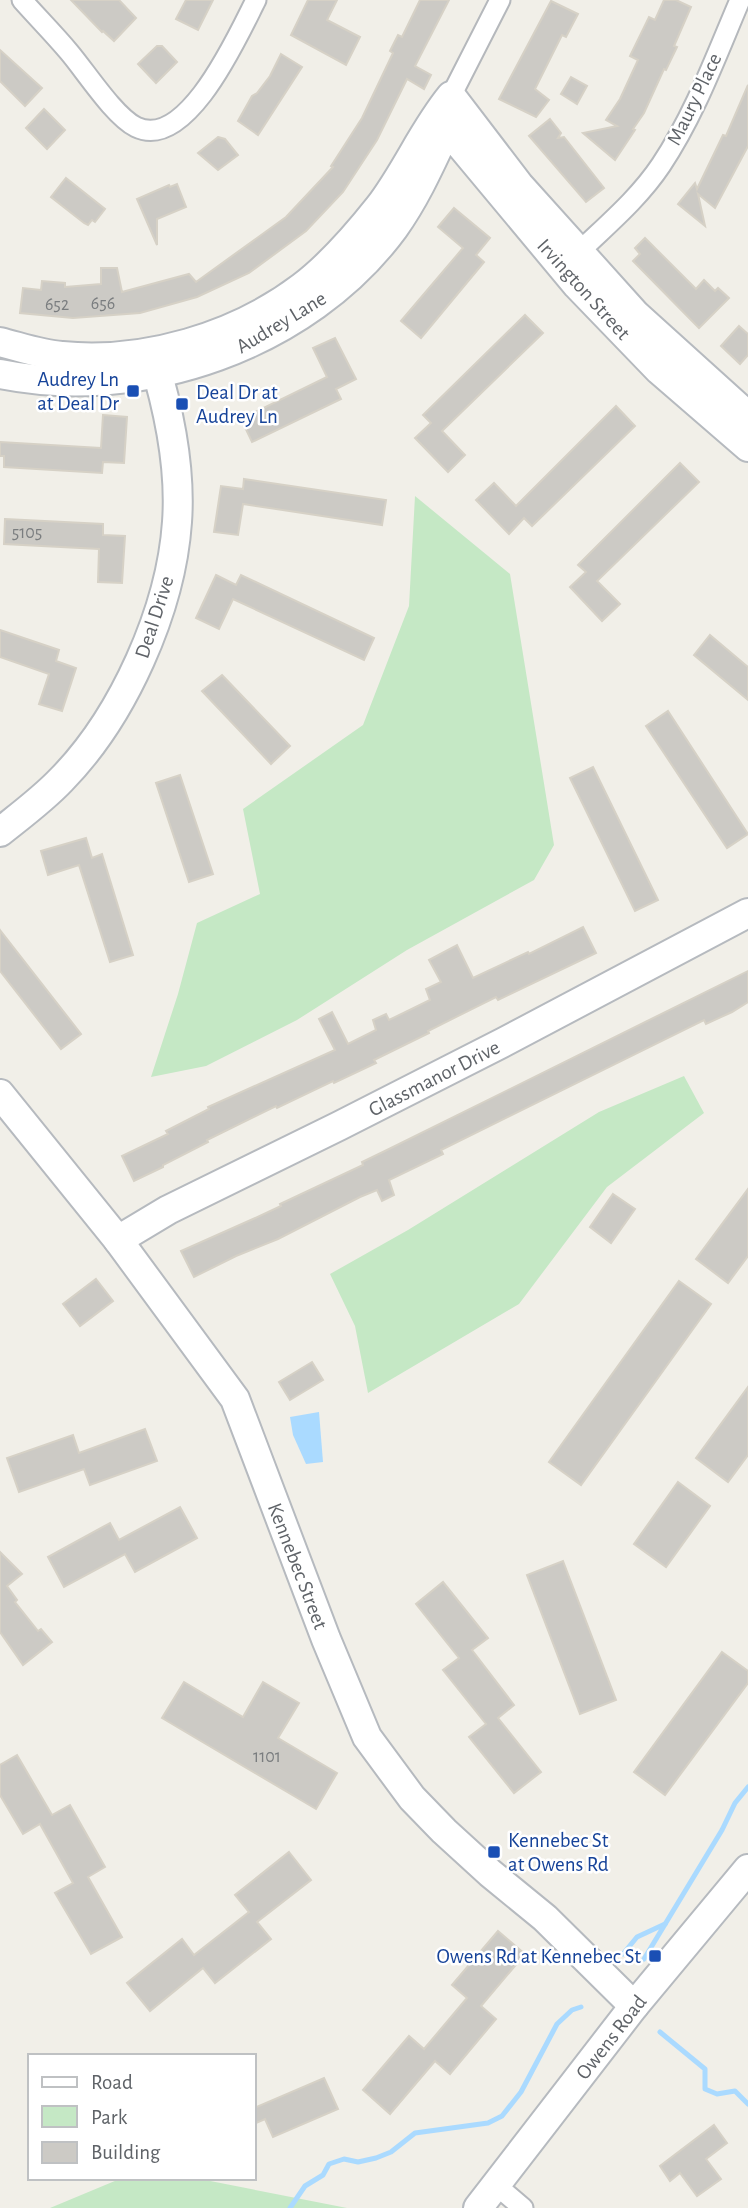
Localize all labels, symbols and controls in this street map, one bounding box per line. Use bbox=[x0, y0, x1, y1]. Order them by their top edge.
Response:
street label: Maury Place bbox=[663, 50, 726, 149]
street label: Irvington Street bbox=[533, 235, 634, 344]
street label: Audrey Lane bbox=[233, 287, 330, 357]
house number: 656 bbox=[91, 295, 115, 313]
house number: 652 bbox=[45, 296, 69, 314]
place label: Audrey Ln at Deal Dr bbox=[37, 369, 119, 414]
place label: Deal Dr at Audrey Ln bbox=[196, 382, 278, 427]
marker: Audrey Ln at Deal Dr bbox=[125, 383, 141, 399]
marker: Deal Dr at Audrey Ln bbox=[174, 396, 190, 412]
house number: 5105 bbox=[12, 524, 42, 542]
street label: Deal Drive bbox=[131, 573, 178, 661]
street label: Glassmanor Drive bbox=[365, 1036, 503, 1120]
street label: Kennebec Street bbox=[264, 1500, 331, 1632]
house number: 1101 bbox=[253, 1748, 281, 1766]
place label: Kennebec St at Owens Rd bbox=[508, 1830, 609, 1875]
marker: Kennebec St at Owens Rd bbox=[486, 1844, 502, 1860]
place label: Owens Rd at Kennebec St bbox=[436, 1946, 641, 1967]
marker: Owens Rd at Kennebec St bbox=[647, 1948, 663, 1964]
street label: Owens Road bbox=[572, 1991, 651, 2083]
legend bbox=[28, 2054, 256, 2180]
text: Road bbox=[91, 2072, 133, 2093]
text: Park bbox=[91, 2107, 128, 2128]
text: Building bbox=[91, 2142, 161, 2163]

